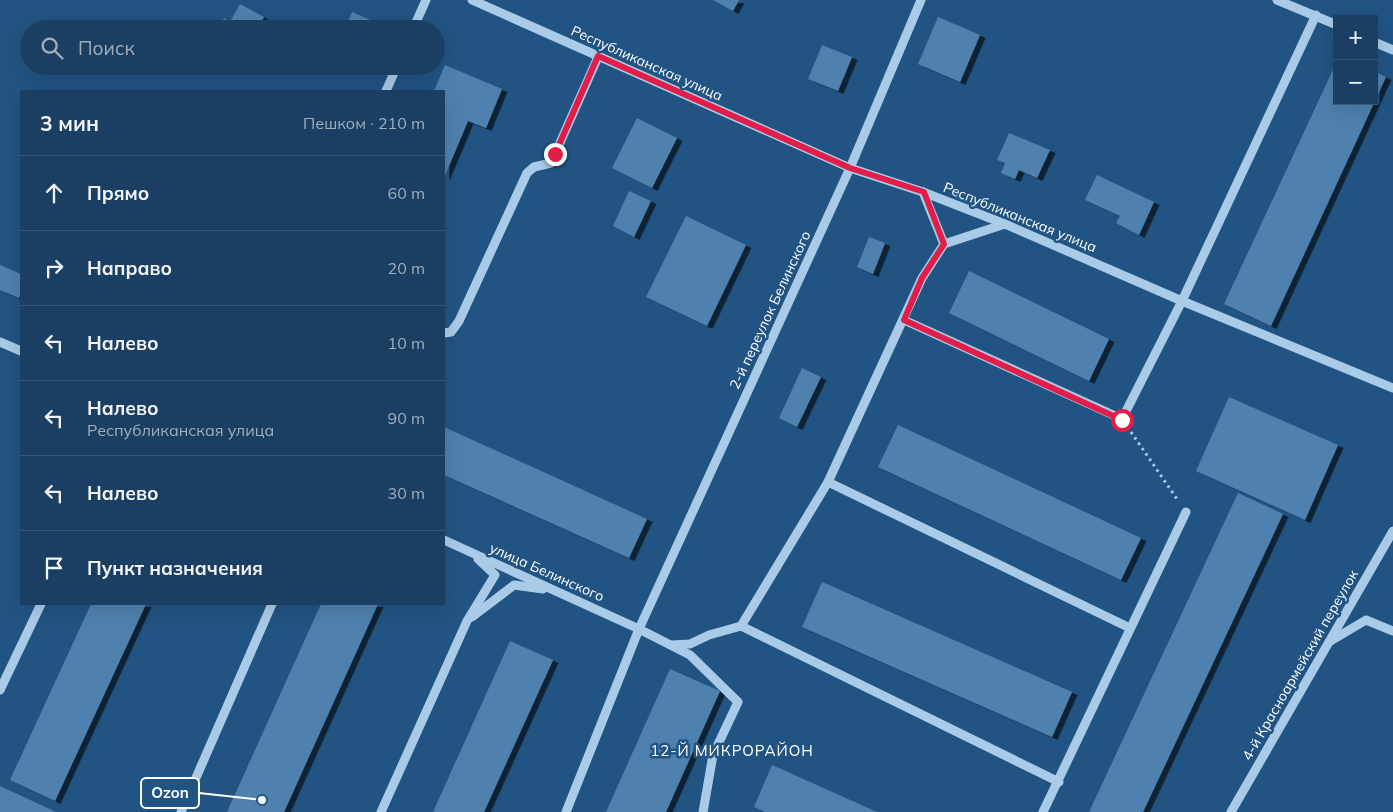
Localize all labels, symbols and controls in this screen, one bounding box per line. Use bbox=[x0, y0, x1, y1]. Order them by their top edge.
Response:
map controls bbox=[1333, 15, 1378, 105]
button: + bbox=[1333, 15, 1378, 60]
search box bbox=[20, 20, 445, 75]
street label: Республиканская улица bbox=[568, 21, 726, 105]
icon: search bbox=[38, 34, 66, 62]
text: Поиск bbox=[78, 36, 135, 60]
button: − bbox=[1333, 60, 1378, 105]
text: 3 мин bbox=[40, 110, 99, 136]
text: Пешком · 210 m bbox=[303, 113, 425, 133]
route end bbox=[544, 143, 567, 166]
street label: Республиканская улица bbox=[941, 178, 1099, 256]
icon: ahead bbox=[40, 179, 68, 207]
text: Прямо bbox=[87, 181, 149, 205]
text: 60 m bbox=[388, 183, 425, 203]
street label: 2-й переулок Белинского bbox=[725, 228, 815, 392]
icon: right bbox=[40, 254, 68, 282]
text: Направо bbox=[87, 256, 172, 280]
text: 20 m bbox=[388, 258, 425, 278]
icon: left bbox=[40, 329, 68, 357]
text: Налево bbox=[87, 331, 159, 355]
text: 10 m bbox=[388, 333, 425, 353]
text: Налево bbox=[87, 396, 159, 420]
icon: left bbox=[40, 404, 68, 432]
text: 90 m bbox=[388, 408, 425, 428]
route start bbox=[1111, 409, 1134, 432]
text: Республиканская улица bbox=[87, 420, 274, 440]
icon: left bbox=[40, 479, 68, 507]
text: Налево bbox=[87, 481, 159, 505]
text: 30 m bbox=[388, 483, 425, 503]
street label: улица Белинского bbox=[487, 539, 607, 605]
icon: arrive bbox=[40, 554, 68, 582]
text: Пункт назначения bbox=[87, 556, 263, 580]
street label: 4-й Красноармейский переулок bbox=[1238, 566, 1362, 763]
district label: 12-Й МИКРОРАЙОН bbox=[650, 741, 814, 760]
callout: Ozon bbox=[141, 778, 199, 808]
text: Ozon bbox=[151, 783, 189, 802]

